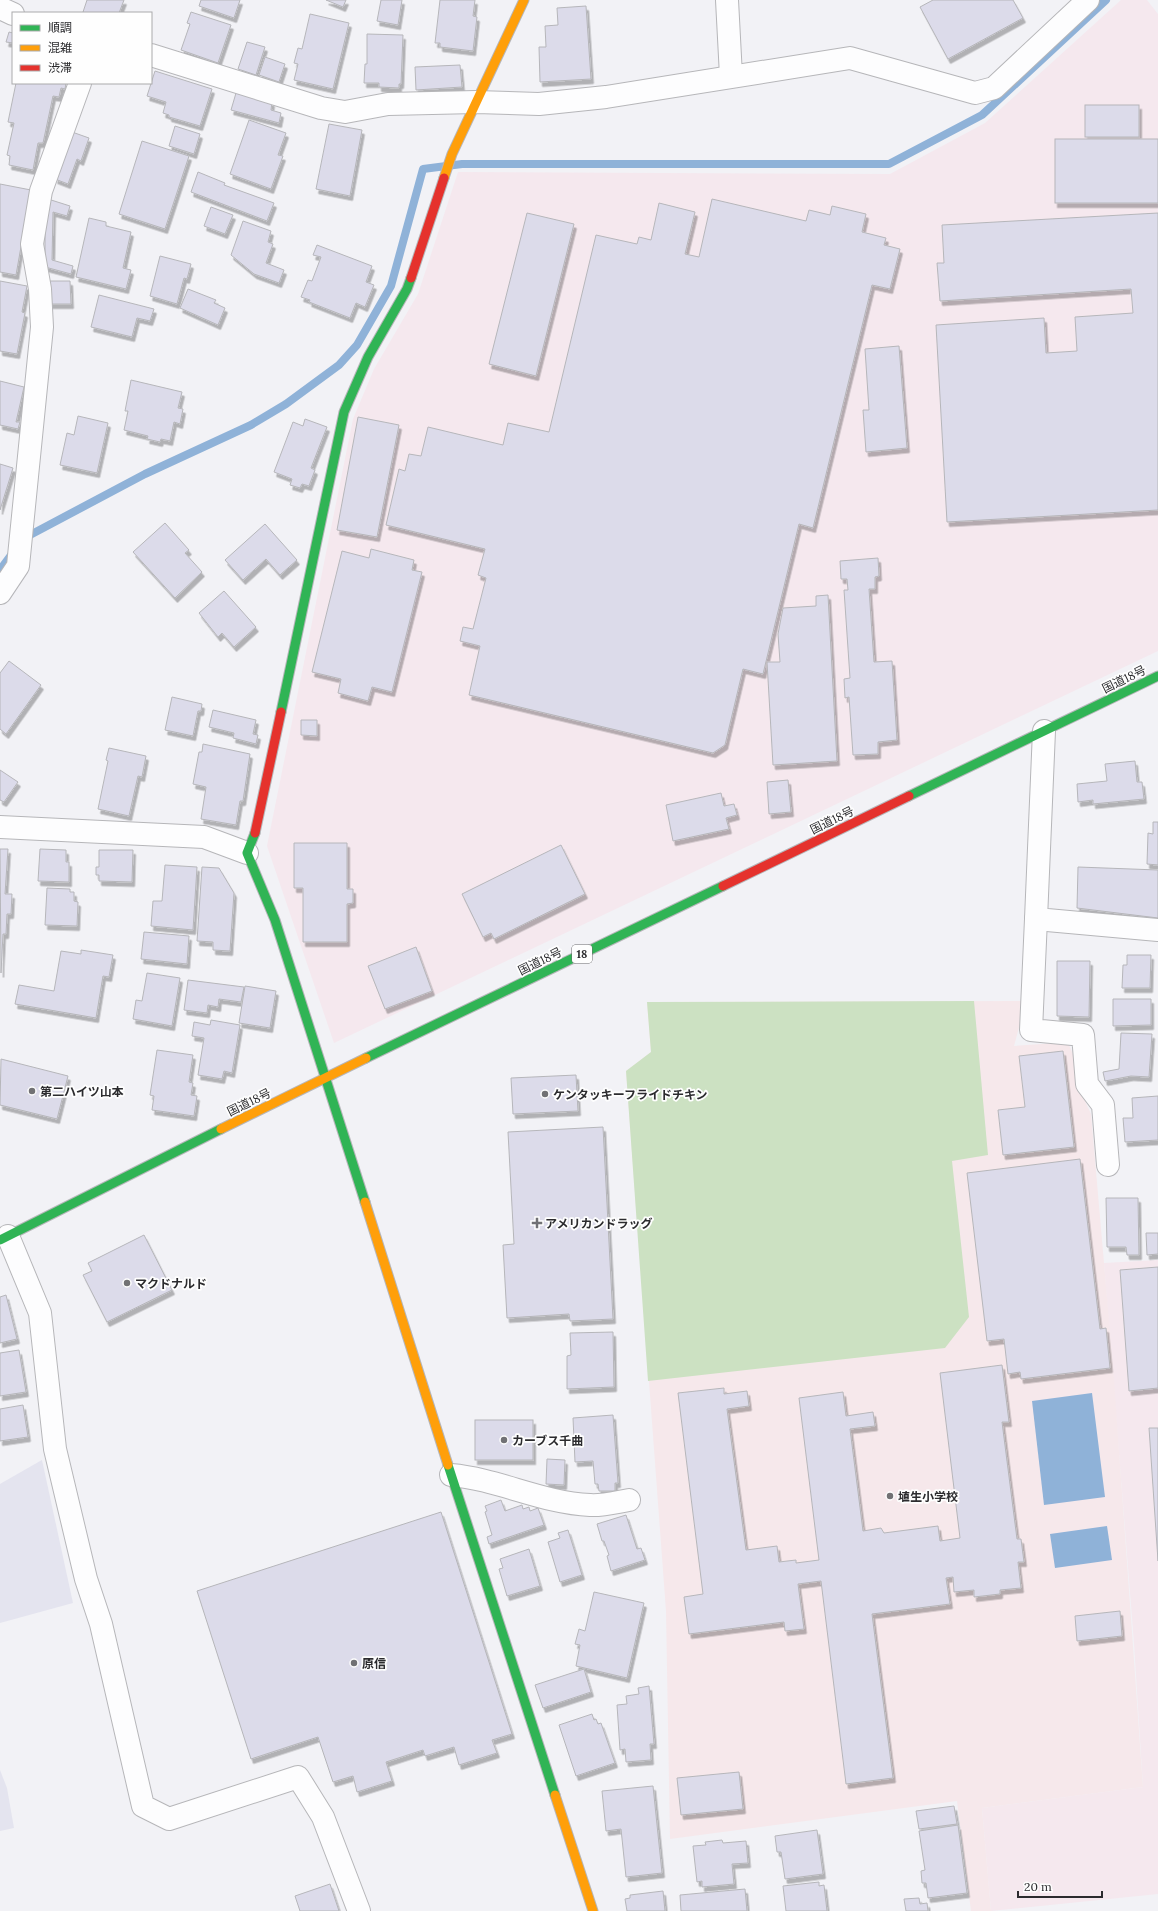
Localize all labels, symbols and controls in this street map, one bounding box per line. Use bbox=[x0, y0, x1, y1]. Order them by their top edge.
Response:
legend bbox=[12, 12, 152, 84]
text: 順調 bbox=[48, 20, 72, 35]
text: 混雑 bbox=[48, 40, 72, 55]
text: 渋滞 bbox=[48, 60, 72, 75]
street label: 国道18号 bbox=[1100, 662, 1148, 696]
street label: 国道18号 bbox=[808, 803, 856, 837]
street label: 国道18号 bbox=[516, 944, 564, 978]
road number: 18 bbox=[572, 945, 592, 963]
place label: 第二ハイツ山本 bbox=[40, 1084, 124, 1099]
street label: 国道18号 bbox=[225, 1085, 273, 1119]
marker: 第二ハイツ山本 bbox=[27, 1086, 37, 1096]
place label: ケンタッキーフライドチキン bbox=[553, 1087, 708, 1102]
marker: ケンタッキーフライドチキン bbox=[540, 1089, 550, 1099]
place label: アメリカンドラッグ bbox=[545, 1216, 652, 1231]
marker: アメリカンドラッグ bbox=[532, 1218, 542, 1228]
place label: マクドナルド bbox=[135, 1276, 207, 1291]
marker: マクドナルド bbox=[122, 1278, 132, 1288]
place label: カーブス千曲 bbox=[512, 1433, 583, 1448]
marker: カーブス千曲 bbox=[499, 1435, 509, 1445]
place label: 埴生小学校 bbox=[898, 1489, 958, 1504]
marker: 埴生小学校 bbox=[885, 1491, 895, 1501]
place label: 原信 bbox=[362, 1656, 386, 1671]
marker: 原信 bbox=[349, 1658, 359, 1668]
scale bar bbox=[1018, 1873, 1102, 1899]
text: 20 m bbox=[1024, 1879, 1052, 1894]

